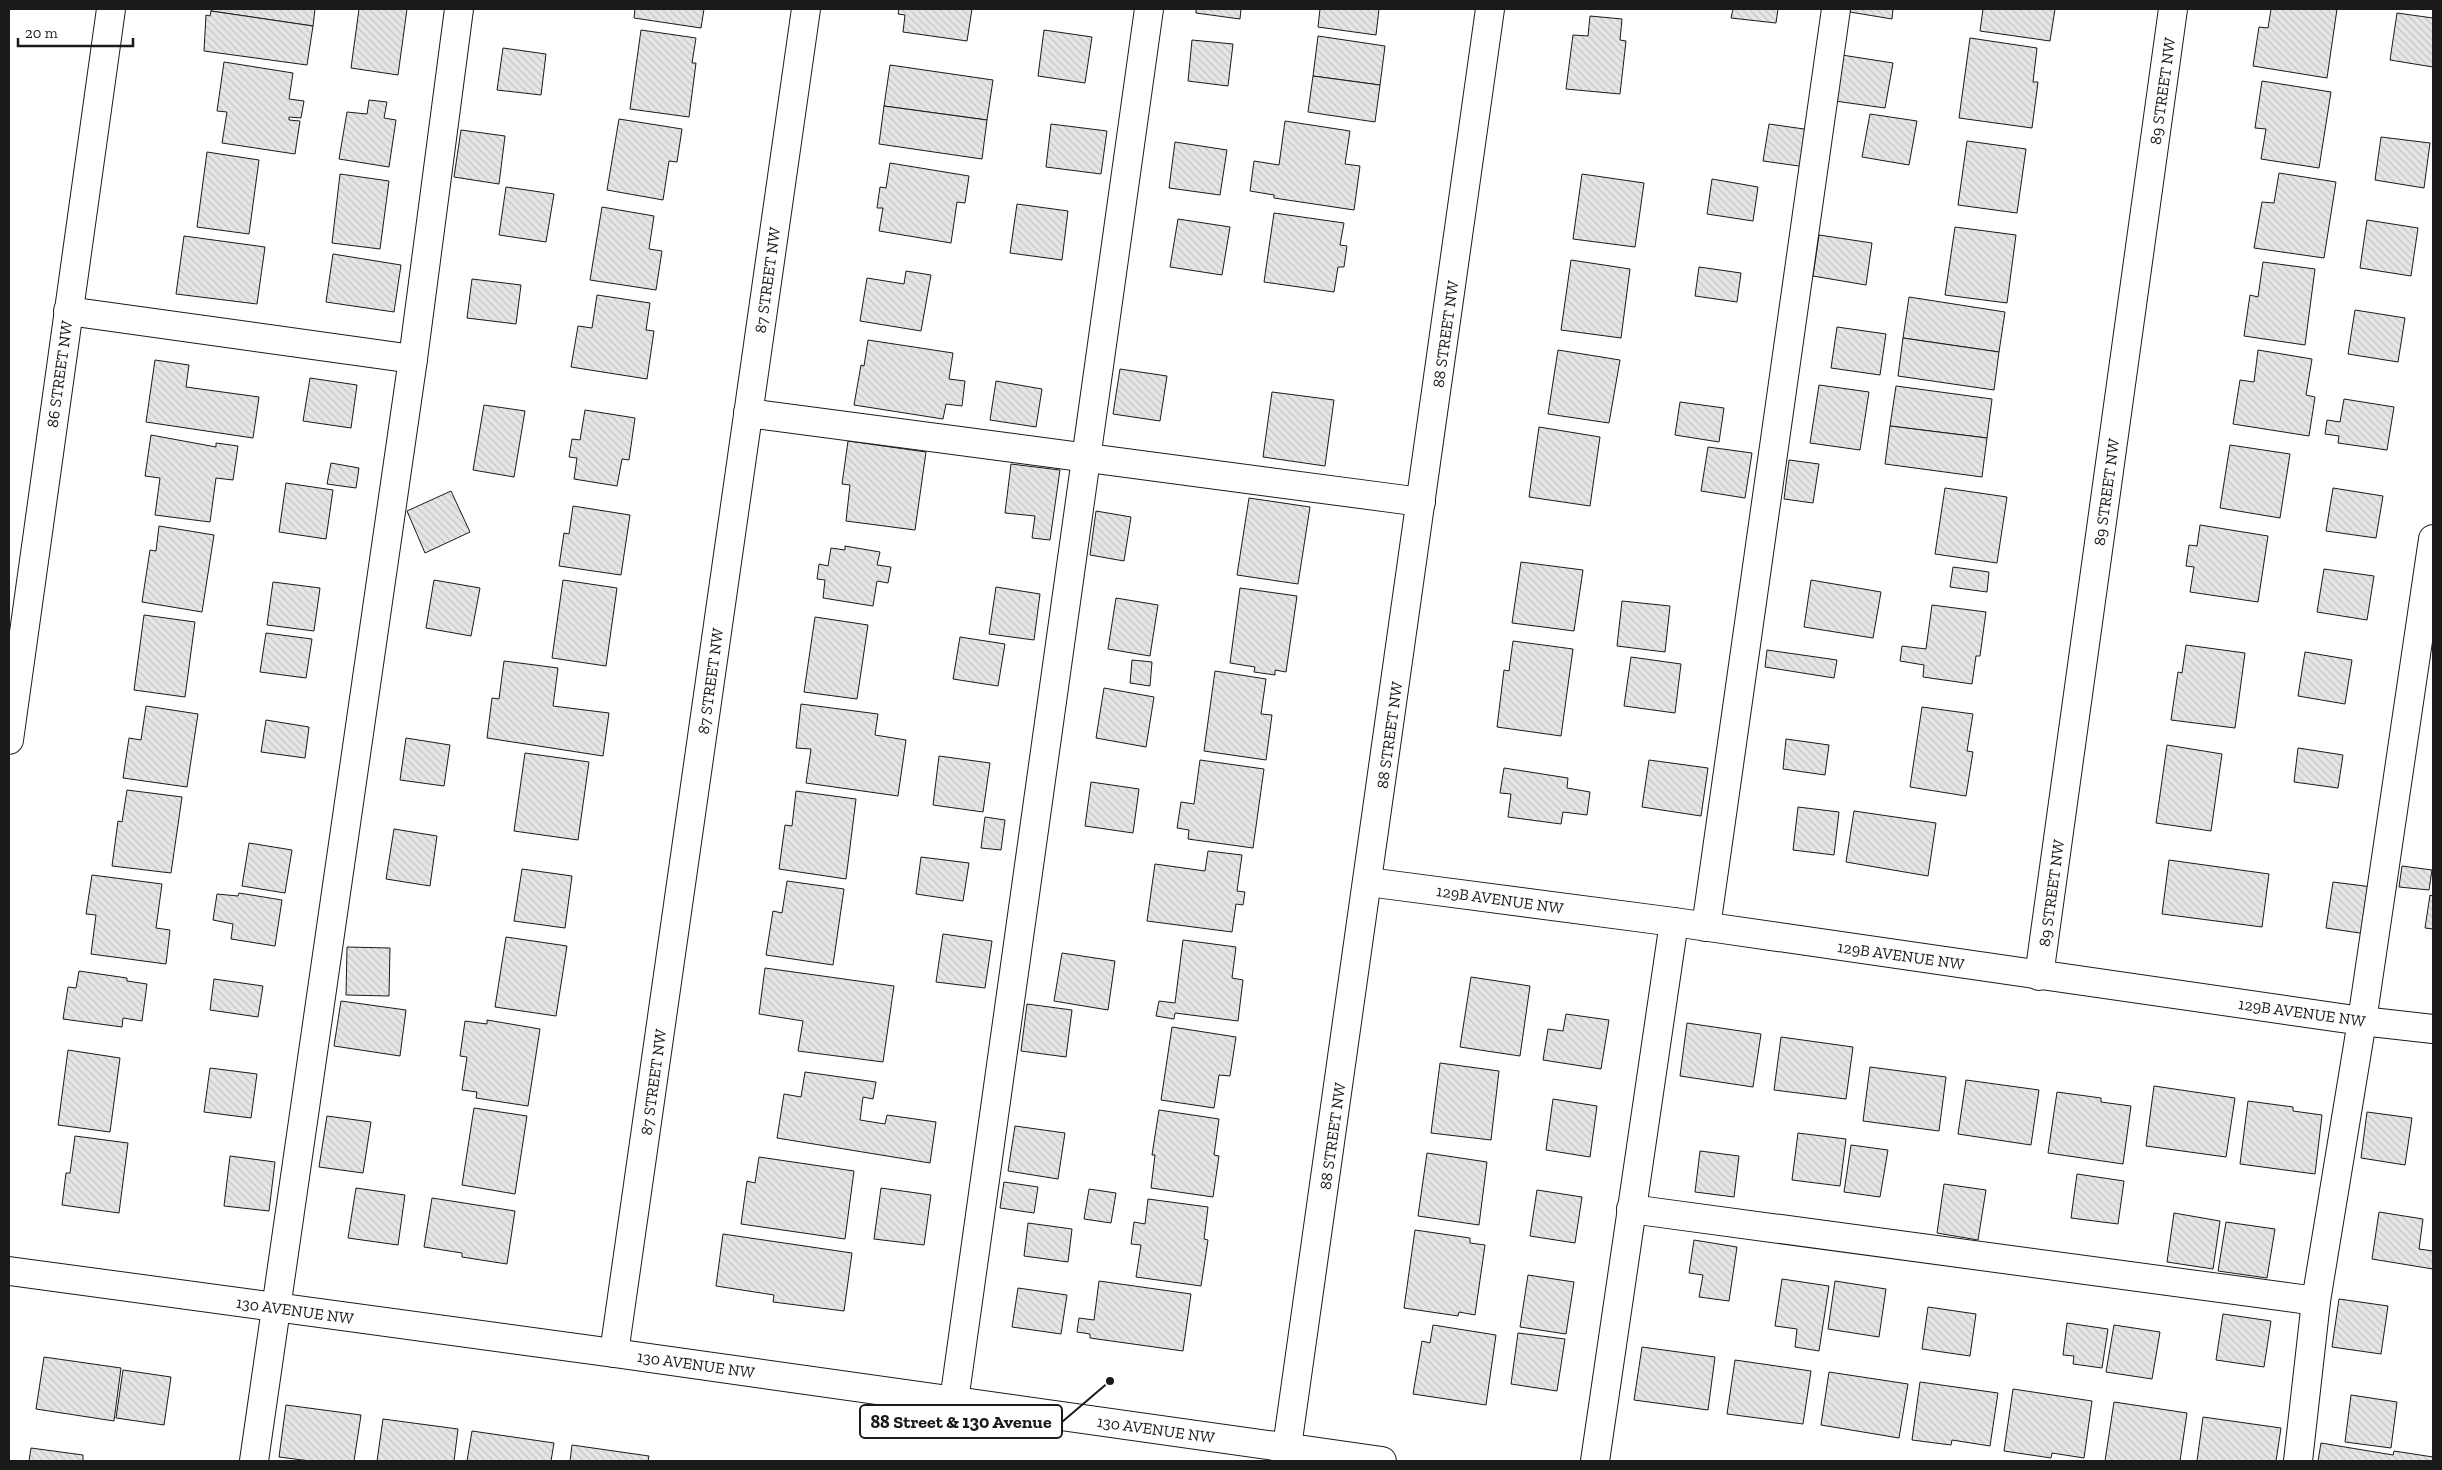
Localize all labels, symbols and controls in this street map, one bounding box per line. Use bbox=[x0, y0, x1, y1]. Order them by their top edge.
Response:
scale bar bbox=[18, 15, 132, 47]
text: 20 m bbox=[25, 24, 58, 42]
street label: 89 STREET NW bbox=[2146, 36, 2179, 146]
street label: 87 STREET NW bbox=[751, 226, 784, 334]
street label: 88 STREET NW bbox=[1429, 279, 1462, 389]
street label: 86 STREET NW bbox=[43, 319, 76, 429]
street label: 89 STREET NW bbox=[2090, 437, 2123, 547]
street label: 87 STREET NW bbox=[694, 627, 727, 735]
street label: 88 STREET NW bbox=[1373, 680, 1406, 790]
street label: 89 STREET NW bbox=[2035, 838, 2068, 948]
street label: 129B AVENUE NW bbox=[1435, 881, 1565, 918]
street label: 129B AVENUE NW bbox=[1836, 937, 1966, 974]
street label: 129B AVENUE NW bbox=[2237, 994, 2367, 1031]
street label: 87 STREET NW bbox=[637, 1028, 670, 1136]
street label: 88 STREET NW bbox=[1316, 1081, 1349, 1191]
street label: 130 AVENUE NW bbox=[235, 1293, 355, 1328]
street label: 130 AVENUE NW bbox=[636, 1347, 756, 1382]
callout: 88 Street & 130 Avenue bbox=[860, 1405, 1062, 1438]
text: 88 Street & 130 Avenue bbox=[870, 1411, 1052, 1433]
street label: 130 AVENUE NW bbox=[1096, 1412, 1216, 1447]

